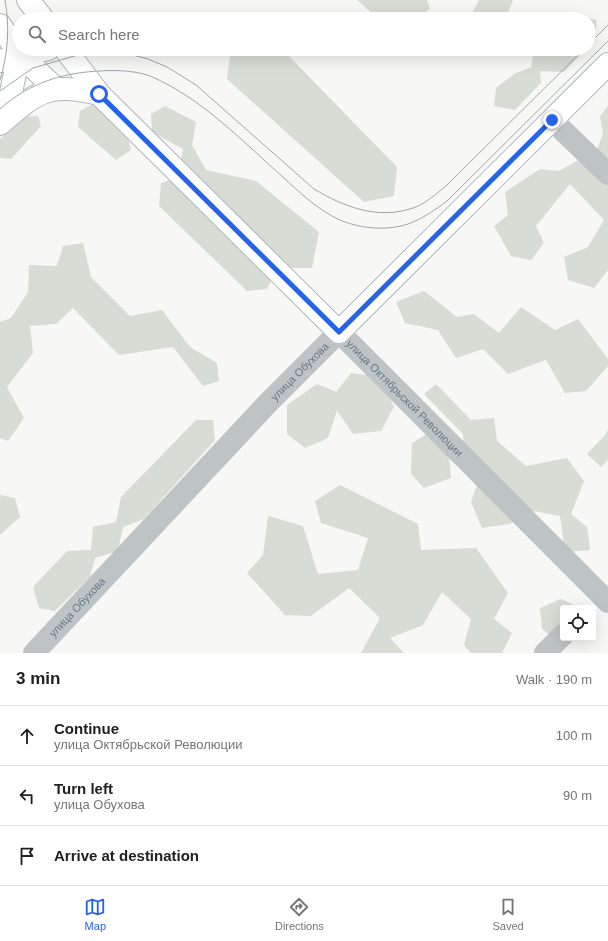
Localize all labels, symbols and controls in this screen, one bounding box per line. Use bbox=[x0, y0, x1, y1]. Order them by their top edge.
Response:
search box bbox=[12, 12, 596, 56]
icon: search bbox=[26, 23, 48, 45]
text: Search here bbox=[58, 26, 140, 43]
route start bbox=[90, 85, 108, 103]
route end bbox=[543, 111, 561, 129]
street label: улица Октябрьской Революции bbox=[344, 337, 465, 459]
street label: улица Обухова bbox=[268, 339, 332, 403]
street label: улица Обухова bbox=[46, 574, 108, 639]
map controls bbox=[560, 605, 596, 641]
button: locate bbox=[560, 605, 596, 641]
text: 3 min bbox=[16, 669, 60, 688]
text: Walk · 190 m bbox=[516, 672, 592, 687]
text: Continue bbox=[54, 720, 119, 737]
icon: ahead bbox=[16, 725, 38, 747]
text: 100 m bbox=[556, 728, 592, 743]
text: улица Октябрьской Революции bbox=[54, 737, 243, 752]
text: Turn left bbox=[54, 780, 113, 797]
icon: left bbox=[16, 785, 38, 807]
text: 90 m bbox=[563, 788, 592, 803]
text: улица Обухова bbox=[54, 797, 145, 812]
icon: arrive bbox=[16, 845, 38, 867]
text: Arrive at destination bbox=[54, 847, 199, 864]
tab: Map bbox=[84, 896, 106, 932]
tab: Directions bbox=[275, 896, 324, 932]
tab: Saved bbox=[492, 896, 524, 932]

